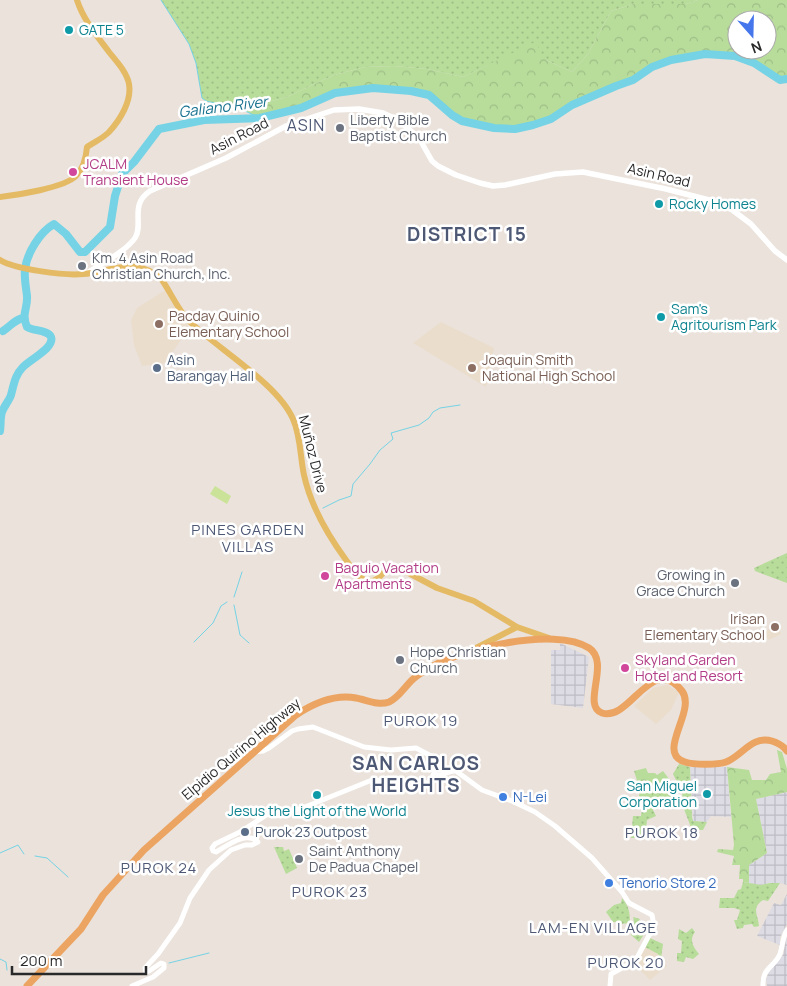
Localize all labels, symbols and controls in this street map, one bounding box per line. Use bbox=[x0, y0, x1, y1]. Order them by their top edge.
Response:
north arrow bbox=[727, 10, 777, 60]
place label: GATE 5 bbox=[79, 20, 124, 39]
marker: GATE 5 bbox=[63, 24, 75, 36]
text: N bbox=[749, 37, 765, 58]
water label: Galiano River bbox=[177, 90, 271, 122]
place label: Liberty Bible Baptist Church bbox=[350, 110, 447, 145]
street label: Asin Road bbox=[206, 113, 272, 159]
district label: ASIN bbox=[287, 114, 325, 136]
marker: Liberty Bible Baptist Church bbox=[334, 122, 346, 134]
place label: JCALM Transient House bbox=[83, 154, 189, 189]
street label: Asin Road bbox=[626, 158, 692, 191]
marker: JCALM Transient House bbox=[67, 166, 79, 178]
place label: Rocky Homes bbox=[669, 194, 756, 213]
marker: Rocky Homes bbox=[653, 198, 665, 210]
district label: DISTRICT 15 bbox=[407, 221, 527, 247]
place label: Km. 4 Asin Road Christian Church, Inc. bbox=[92, 248, 230, 283]
marker: Km. 4 Asin Road Christian Church, Inc. bbox=[76, 260, 88, 272]
place label: Sam's Agritourism Park bbox=[671, 299, 778, 334]
place label: Pacday Quinio Elementary School bbox=[169, 306, 289, 341]
marker: Sam's Agritourism Park bbox=[655, 311, 667, 323]
marker: Pacday Quinio Elementary School bbox=[153, 318, 165, 330]
place label: Asin Barangay Hall bbox=[167, 350, 254, 385]
place label: Joaquin Smith National High School bbox=[482, 350, 615, 385]
marker: Asin Barangay Hall bbox=[151, 362, 163, 374]
marker: Joaquin Smith National High School bbox=[466, 362, 478, 374]
street label: Muñoz Drive bbox=[295, 413, 332, 495]
district label: PINES GARDEN VILLAS bbox=[191, 519, 305, 557]
place label: Baguio Vacation Apartments bbox=[335, 558, 439, 593]
place label: Growing in Grace Church bbox=[636, 565, 725, 600]
marker: Baguio Vacation Apartments bbox=[319, 570, 331, 582]
marker: Growing in Grace Church bbox=[729, 577, 741, 589]
place label: Irisan Elementary School bbox=[645, 609, 765, 644]
marker: Irisan Elementary School bbox=[769, 621, 781, 633]
place label: Hope Christian Church bbox=[410, 642, 506, 677]
place label: Skyland Garden Hotel and Resort bbox=[635, 650, 743, 685]
marker: Hope Christian Church bbox=[394, 654, 406, 666]
marker: Skyland Garden Hotel and Resort bbox=[619, 662, 631, 674]
street label: Elpidio Quirino Highway bbox=[177, 693, 304, 804]
district label: PUROK 19 bbox=[384, 710, 458, 731]
district label: SAN CARLOS HEIGHTS bbox=[352, 750, 480, 798]
place label: San Miguel Corporation bbox=[619, 776, 697, 811]
place label: N-Lei bbox=[513, 787, 547, 806]
marker: San Miguel Corporation bbox=[701, 788, 713, 800]
marker: Jesus the Light of the World bbox=[311, 789, 323, 801]
marker: N-Lei bbox=[497, 791, 509, 803]
place label: Jesus the Light of the World bbox=[228, 801, 406, 820]
place label: Purok 23 Outpost bbox=[255, 822, 367, 841]
district label: PUROK 18 bbox=[625, 822, 699, 843]
marker: Purok 23 Outpost bbox=[239, 826, 251, 838]
place label: Saint Anthony De Padua Chapel bbox=[309, 841, 418, 876]
marker: Saint Anthony De Padua Chapel bbox=[293, 853, 305, 865]
district label: PUROK 24 bbox=[121, 857, 197, 878]
place label: Tenorio Store 2 bbox=[619, 873, 716, 892]
marker: Tenorio Store 2 bbox=[603, 877, 615, 889]
district label: PUROK 23 bbox=[292, 881, 368, 902]
district label: LAM-EN VILLAGE bbox=[529, 917, 657, 938]
scale bar bbox=[12, 944, 146, 976]
text: 200 m bbox=[20, 950, 63, 971]
district label: PUROK 20 bbox=[587, 952, 665, 973]

